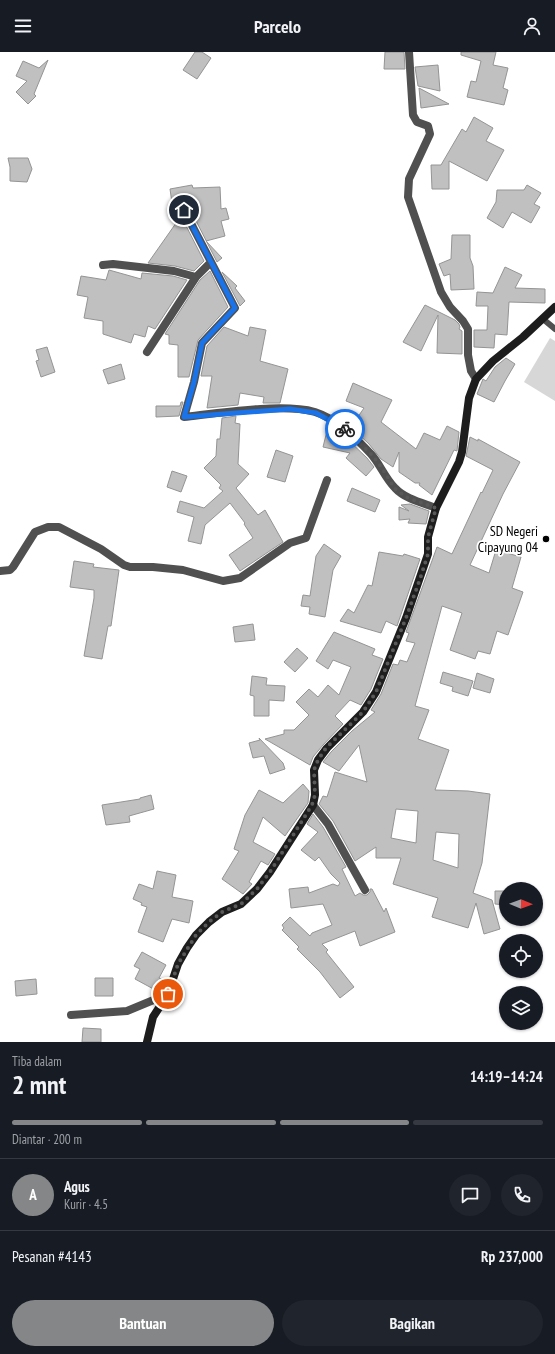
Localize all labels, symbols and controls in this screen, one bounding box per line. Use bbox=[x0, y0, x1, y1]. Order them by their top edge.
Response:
icon: menu bbox=[12, 15, 34, 37]
text: Parcelo bbox=[254, 15, 301, 38]
icon: person bbox=[521, 15, 543, 37]
pin bbox=[167, 193, 201, 227]
icon: home bbox=[173, 199, 195, 221]
courier bbox=[325, 409, 365, 449]
icon: bike bbox=[334, 418, 356, 440]
place label: SD Negeri Cipayung 04 bbox=[478, 522, 539, 556]
marker: SD Negeri Cipayung 04 bbox=[541, 534, 551, 544]
north arrow bbox=[499, 882, 543, 926]
map controls bbox=[499, 882, 543, 1030]
button: locate bbox=[499, 934, 543, 978]
pin bbox=[151, 977, 185, 1011]
icon: bag bbox=[157, 983, 179, 1005]
button: layers bbox=[499, 986, 543, 1030]
text: Tiba dalam bbox=[12, 1053, 62, 1070]
text: 14:19–14:24 bbox=[470, 1067, 543, 1086]
text: 2 mnt bbox=[12, 1068, 66, 1101]
text: Diantar · 200 m bbox=[12, 1131, 82, 1148]
button: chat bbox=[449, 1174, 491, 1216]
button: phone bbox=[501, 1174, 543, 1216]
text: Agus bbox=[64, 1177, 90, 1196]
text: A bbox=[29, 1185, 37, 1204]
text: Kurir · 4.5 bbox=[64, 1196, 108, 1213]
text: Pesanan #4143 bbox=[12, 1247, 92, 1266]
text: Rp 237,000 bbox=[481, 1247, 543, 1266]
button: Bantuan bbox=[12, 1300, 274, 1346]
button: Bagikan bbox=[282, 1300, 543, 1346]

